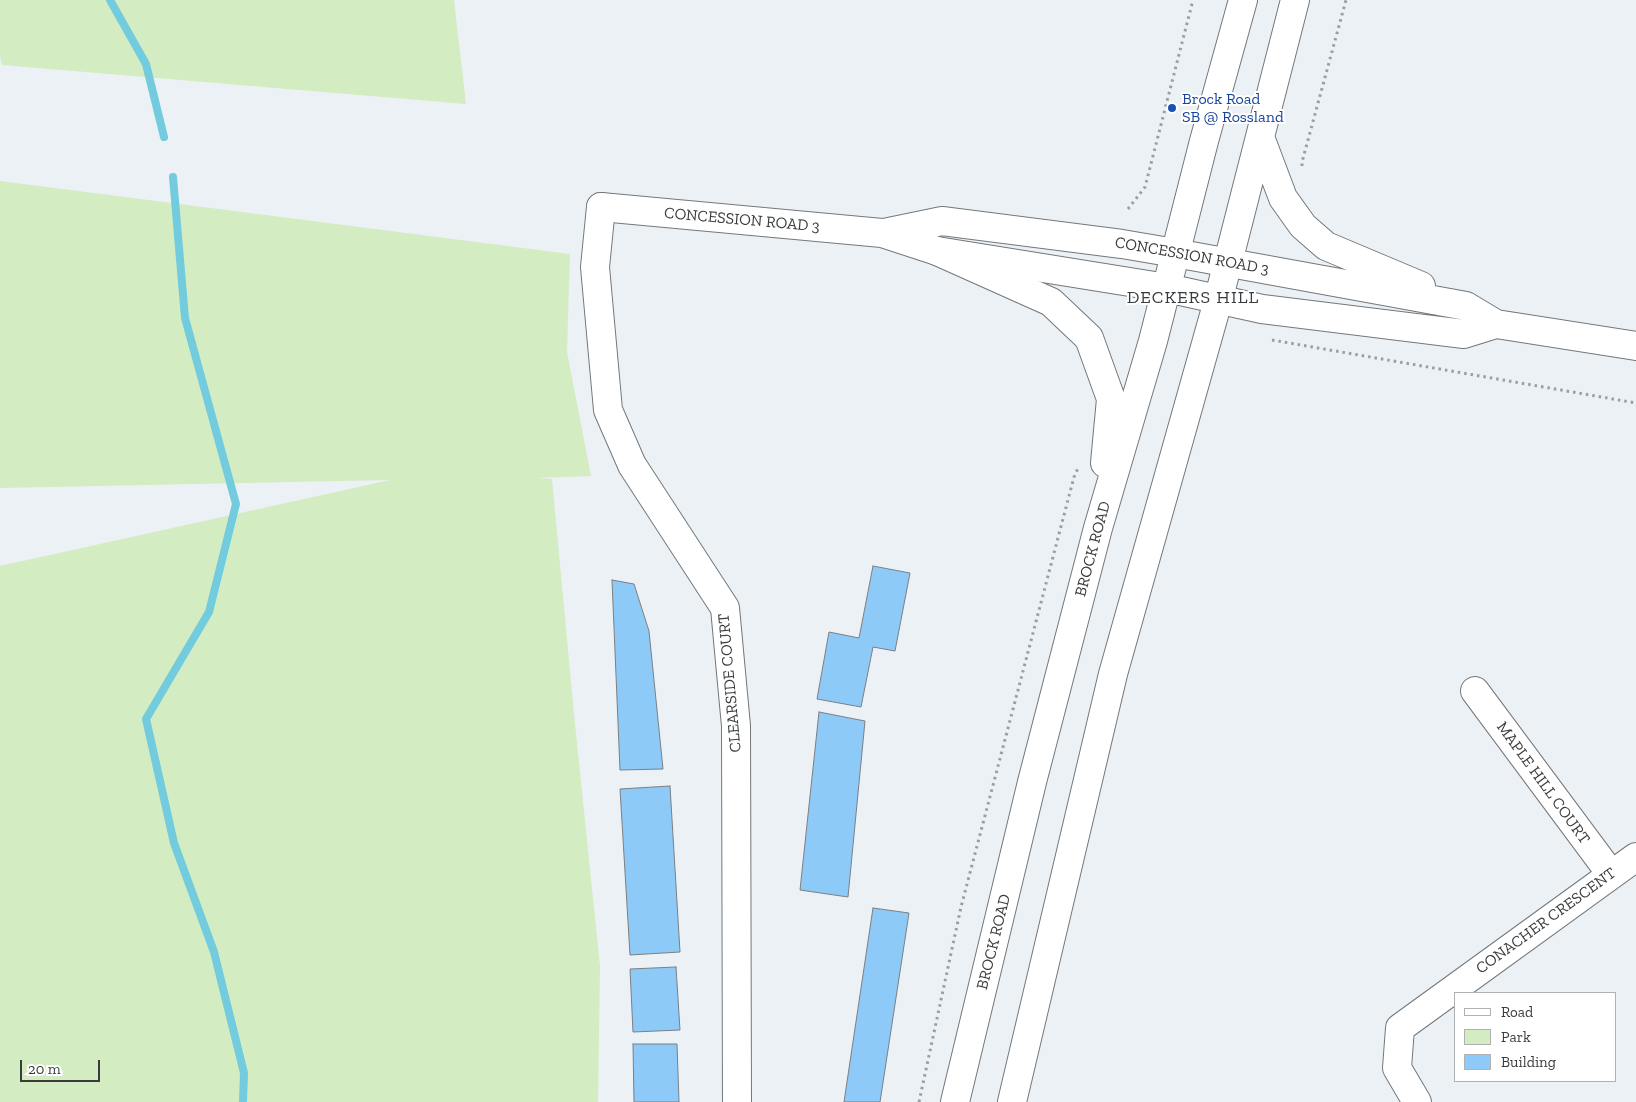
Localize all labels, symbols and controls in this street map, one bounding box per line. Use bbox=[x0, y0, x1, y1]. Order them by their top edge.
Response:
place label: Brock Road SB @ Rossland bbox=[1182, 89, 1284, 127]
marker: Brock Road SB @ Rossland bbox=[1166, 102, 1178, 114]
street label: CONCESSION ROAD 3 bbox=[663, 204, 821, 236]
street label: CONCESSION ROAD 3 bbox=[1113, 233, 1271, 279]
district label: DECKERS HILL bbox=[1125, 287, 1261, 309]
street label: BROCK ROAD bbox=[1071, 499, 1115, 599]
street label: CLEARSIDE COURT bbox=[714, 613, 746, 753]
street label: MAPLE HILL COURT bbox=[1492, 718, 1594, 848]
street label: CONACHER CRESCENT bbox=[1472, 864, 1620, 978]
street label: BROCK ROAD bbox=[973, 892, 1015, 992]
legend bbox=[1454, 992, 1616, 1082]
text: Road bbox=[1501, 1003, 1533, 1021]
text: Park bbox=[1501, 1028, 1531, 1046]
scale bar bbox=[22, 1050, 102, 1082]
text: Building bbox=[1501, 1053, 1556, 1071]
text: 20 m bbox=[28, 1060, 61, 1078]

